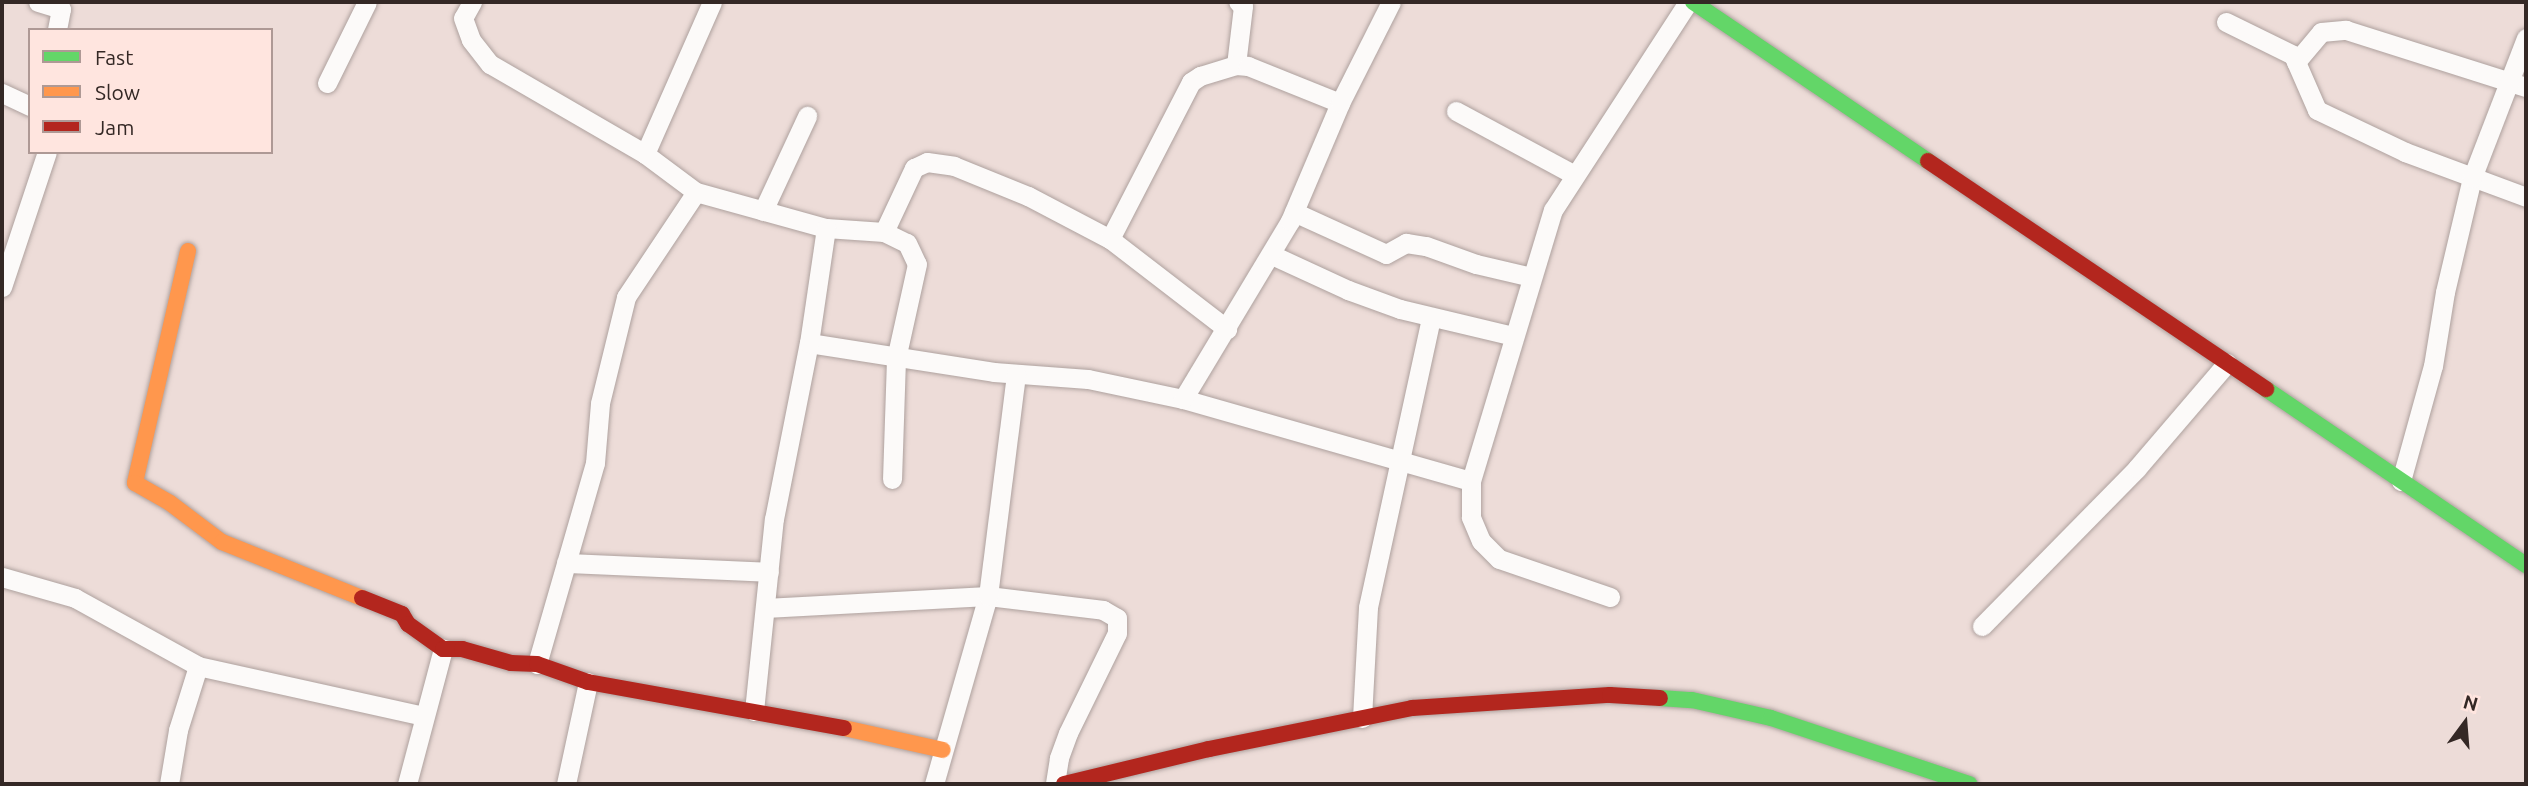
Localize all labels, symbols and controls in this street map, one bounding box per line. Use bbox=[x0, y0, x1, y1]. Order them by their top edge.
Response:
legend bbox=[28, 28, 273, 154]
text: Fast bbox=[95, 45, 133, 69]
text: Slow bbox=[95, 80, 140, 104]
text: Jam bbox=[95, 115, 134, 139]
north arrow bbox=[2430, 688, 2500, 758]
text: N bbox=[2461, 690, 2481, 715]

